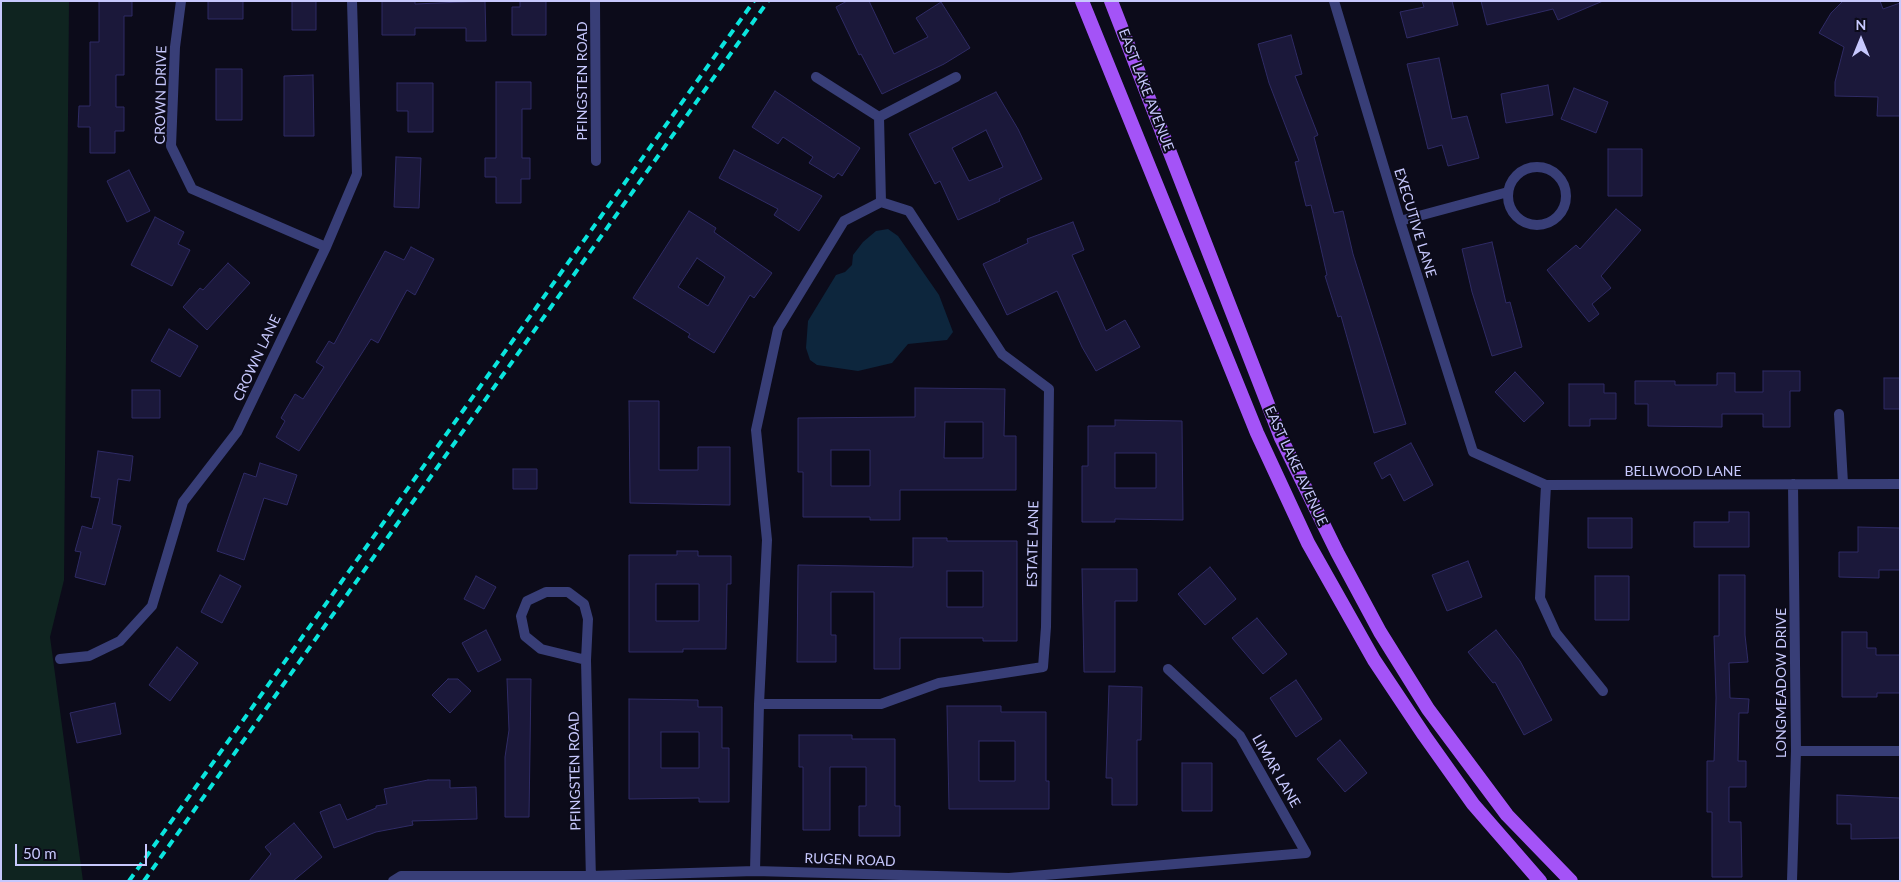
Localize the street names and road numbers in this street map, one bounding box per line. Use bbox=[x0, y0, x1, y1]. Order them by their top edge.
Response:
street label: PFINGSTEN ROAD bbox=[574, 21, 590, 141]
street label: EAST LAKE AVENUE bbox=[1115, 26, 1177, 154]
street label: CROWN DRIVE bbox=[152, 45, 170, 145]
street label: EXECUTIVE LANE bbox=[1390, 166, 1440, 280]
street label: CROWN LANE bbox=[230, 312, 284, 404]
street label: EAST LAKE AVENUE bbox=[1261, 404, 1331, 528]
street label: BELLWOOD LANE bbox=[1624, 463, 1742, 479]
street label: ESTATE LANE bbox=[1024, 500, 1042, 588]
street label: LONGMEADOW DRIVE bbox=[1773, 608, 1789, 758]
street label: PFINGSTEN ROAD bbox=[566, 711, 584, 831]
street label: LIMAR LANE bbox=[1248, 732, 1304, 810]
street label: RUGEN ROAD bbox=[804, 850, 896, 870]

